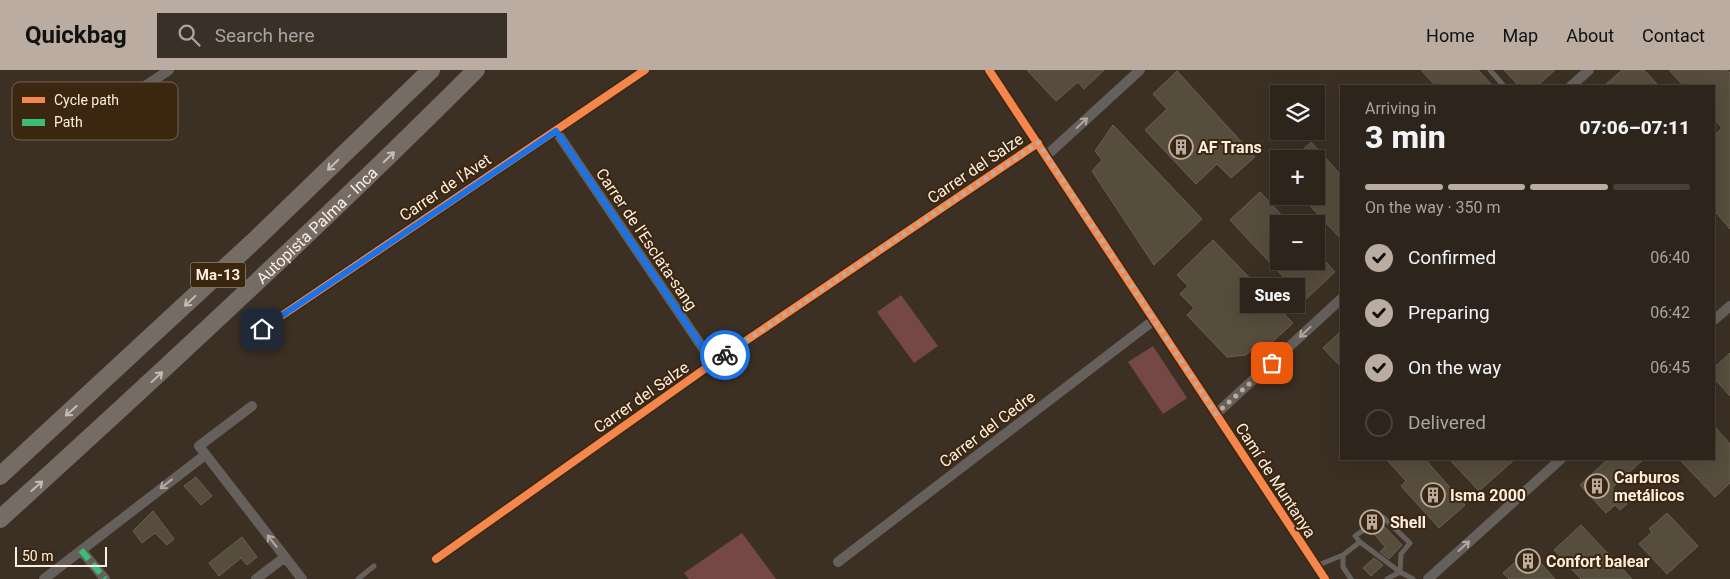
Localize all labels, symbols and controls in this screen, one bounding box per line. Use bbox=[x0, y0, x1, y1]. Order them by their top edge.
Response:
search box bbox=[157, 13, 507, 58]
text: Quickbag bbox=[25, 21, 127, 49]
icon: search bbox=[175, 21, 203, 49]
text: Search here bbox=[215, 24, 315, 47]
text: Home bbox=[1426, 25, 1475, 46]
text: Map bbox=[1503, 25, 1538, 46]
text: About bbox=[1566, 25, 1614, 46]
text: Contact bbox=[1642, 25, 1705, 46]
legend bbox=[12, 82, 178, 140]
map controls bbox=[1270, 85, 1325, 270]
button: layers bbox=[1270, 85, 1325, 140]
text: Cycle path bbox=[54, 92, 119, 108]
text: Arriving in bbox=[1365, 99, 1436, 118]
text: Path bbox=[54, 114, 83, 130]
text: 07:06–07:11 bbox=[1579, 116, 1690, 139]
one-way arrow bbox=[1075, 117, 1088, 129]
text: 3 min bbox=[1365, 118, 1446, 156]
street label: Carrer del Salze bbox=[924, 129, 1027, 207]
building icon: AF Trans bbox=[1168, 134, 1194, 160]
place label: AF Trans bbox=[1198, 138, 1262, 157]
street label: Carrer de l'Avet bbox=[396, 150, 495, 225]
button: + bbox=[1270, 150, 1325, 205]
one-way arrow bbox=[383, 151, 395, 163]
one-way arrow bbox=[327, 159, 339, 171]
street label: Autopista Palma - Inca bbox=[252, 163, 382, 288]
street label: Carrer de l'Esclata-sang bbox=[592, 165, 701, 314]
text: On the way · 350 m bbox=[1365, 198, 1501, 217]
button: − bbox=[1270, 215, 1325, 270]
icon: check bbox=[1365, 244, 1393, 272]
text: Confirmed bbox=[1408, 246, 1496, 269]
text: 06:40 bbox=[1650, 248, 1690, 267]
road number: Ma-13 bbox=[190, 262, 246, 288]
callout: Sues bbox=[1240, 278, 1304, 313]
text: Sues bbox=[1255, 286, 1290, 305]
one-way arrow bbox=[184, 295, 196, 307]
icon: check bbox=[1365, 299, 1393, 327]
text: Preparing bbox=[1408, 301, 1490, 324]
text: 06:42 bbox=[1650, 303, 1690, 322]
pin bbox=[241, 308, 283, 350]
icon: home bbox=[248, 315, 276, 343]
one-way arrow bbox=[1299, 326, 1312, 338]
courier bbox=[700, 330, 750, 380]
icon: bike bbox=[711, 341, 739, 369]
pin bbox=[1251, 342, 1293, 384]
icon: bag bbox=[1258, 349, 1286, 377]
icon: check bbox=[1365, 354, 1393, 382]
text: On the way bbox=[1408, 356, 1501, 379]
street label: Carrer del Salze bbox=[590, 358, 692, 437]
text: 06:45 bbox=[1650, 358, 1690, 377]
one-way arrow bbox=[150, 371, 163, 383]
street label: Carrer del Cedre bbox=[936, 387, 1039, 472]
one-way arrow bbox=[64, 405, 77, 417]
text: Delivered bbox=[1408, 411, 1486, 434]
street label: Camí de Muntanya bbox=[1231, 419, 1320, 541]
place label: Carburos metálicos bbox=[1614, 468, 1685, 505]
building icon: Carburos metálicos bbox=[1584, 473, 1610, 499]
one-way arrow bbox=[160, 479, 173, 490]
one-way arrow bbox=[30, 480, 43, 492]
building icon: Isma 2000 bbox=[1420, 482, 1446, 508]
place label: Isma 2000 bbox=[1450, 486, 1526, 505]
building icon: Shell bbox=[1359, 509, 1385, 535]
place label: Shell bbox=[1390, 513, 1426, 532]
one-way arrow bbox=[267, 534, 278, 547]
one-way arrow bbox=[1457, 540, 1470, 552]
scale bar bbox=[15, 544, 108, 567]
text: 50 m bbox=[22, 548, 54, 564]
building icon: Confort balear bbox=[1515, 548, 1541, 574]
place label: Confort balear bbox=[1546, 552, 1650, 571]

